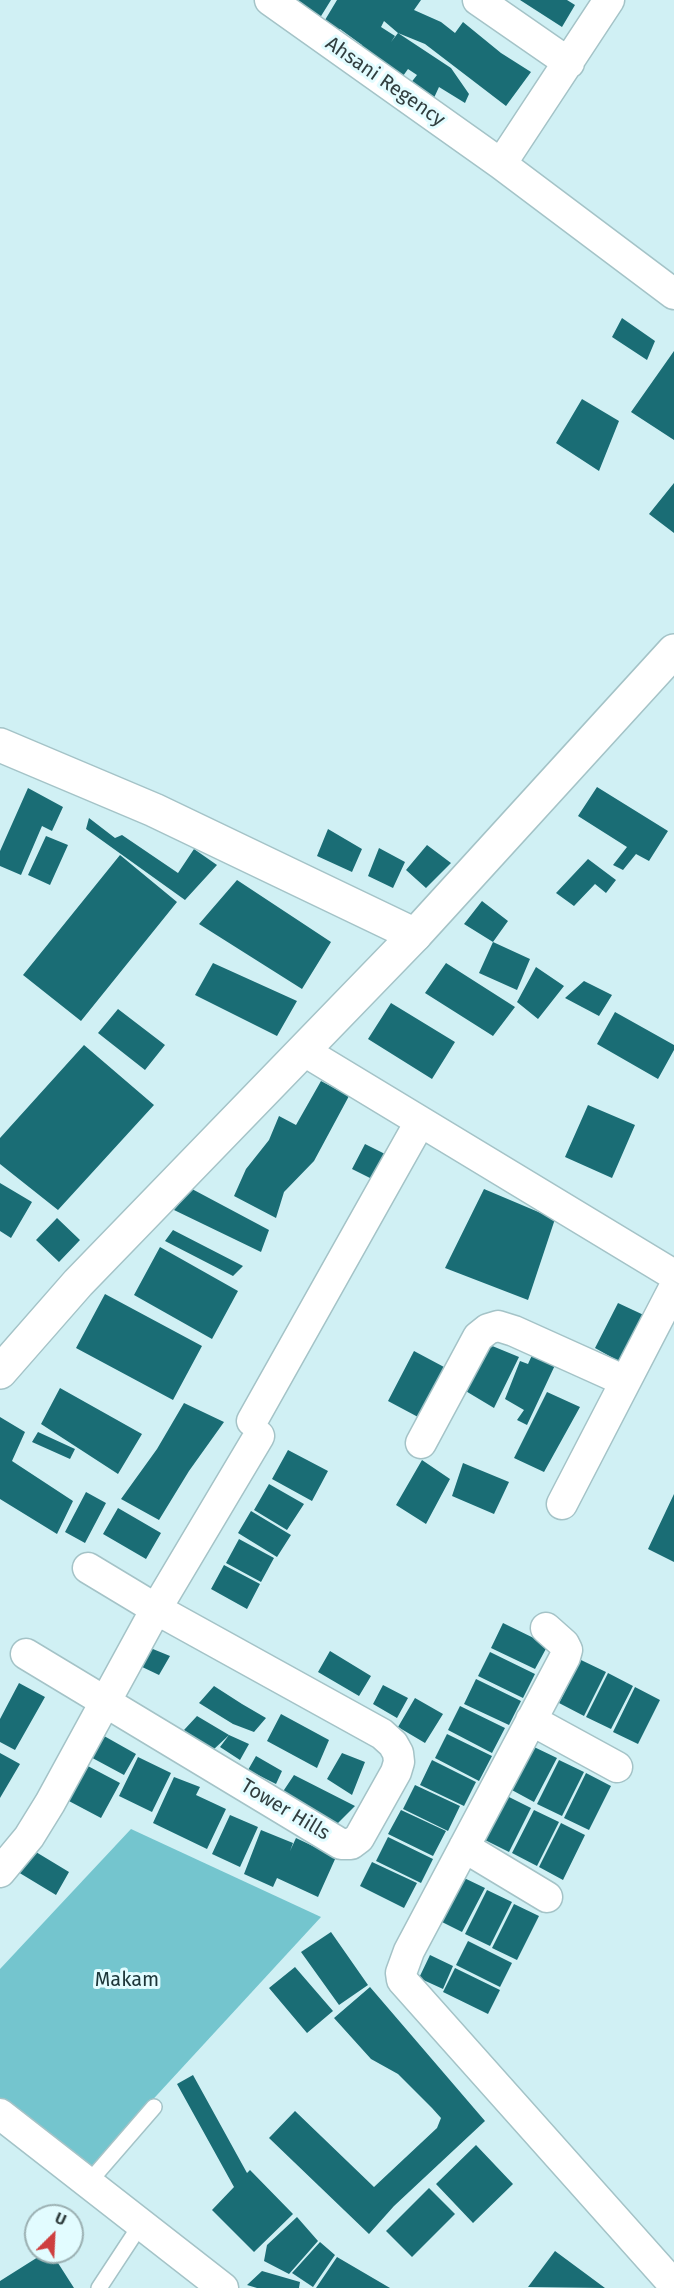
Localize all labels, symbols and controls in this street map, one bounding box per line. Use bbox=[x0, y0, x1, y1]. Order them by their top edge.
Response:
street label: Ahsani Regency bbox=[321, 32, 449, 132]
street label: Tower Hills bbox=[236, 1774, 334, 1846]
park label: Makam bbox=[95, 1968, 159, 1992]
north arrow bbox=[24, 2204, 84, 2264]
text: U bbox=[52, 2208, 69, 2230]

